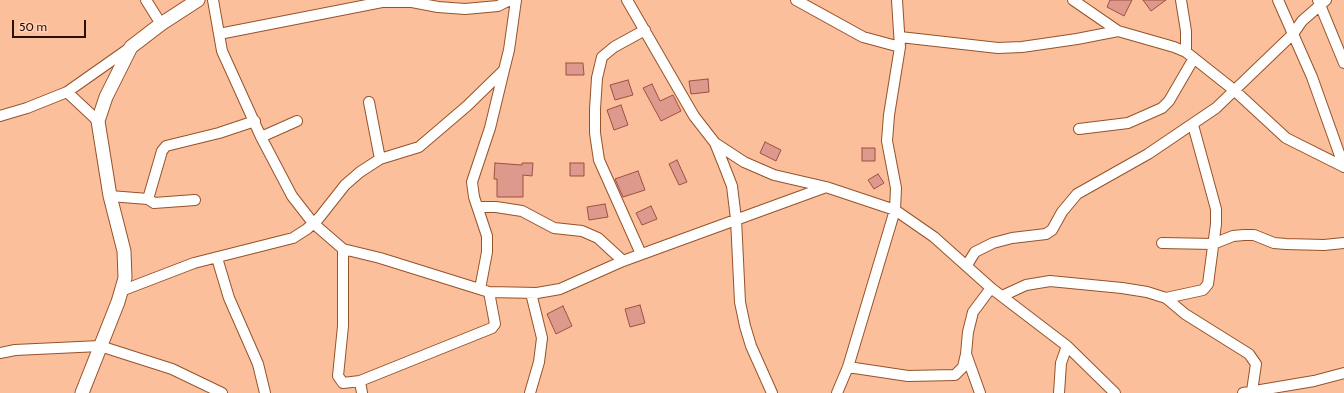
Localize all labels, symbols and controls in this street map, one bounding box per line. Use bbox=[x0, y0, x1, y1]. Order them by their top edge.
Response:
scale bar bbox=[14, 12, 88, 38]
text: 50 m bbox=[19, 19, 47, 34]

